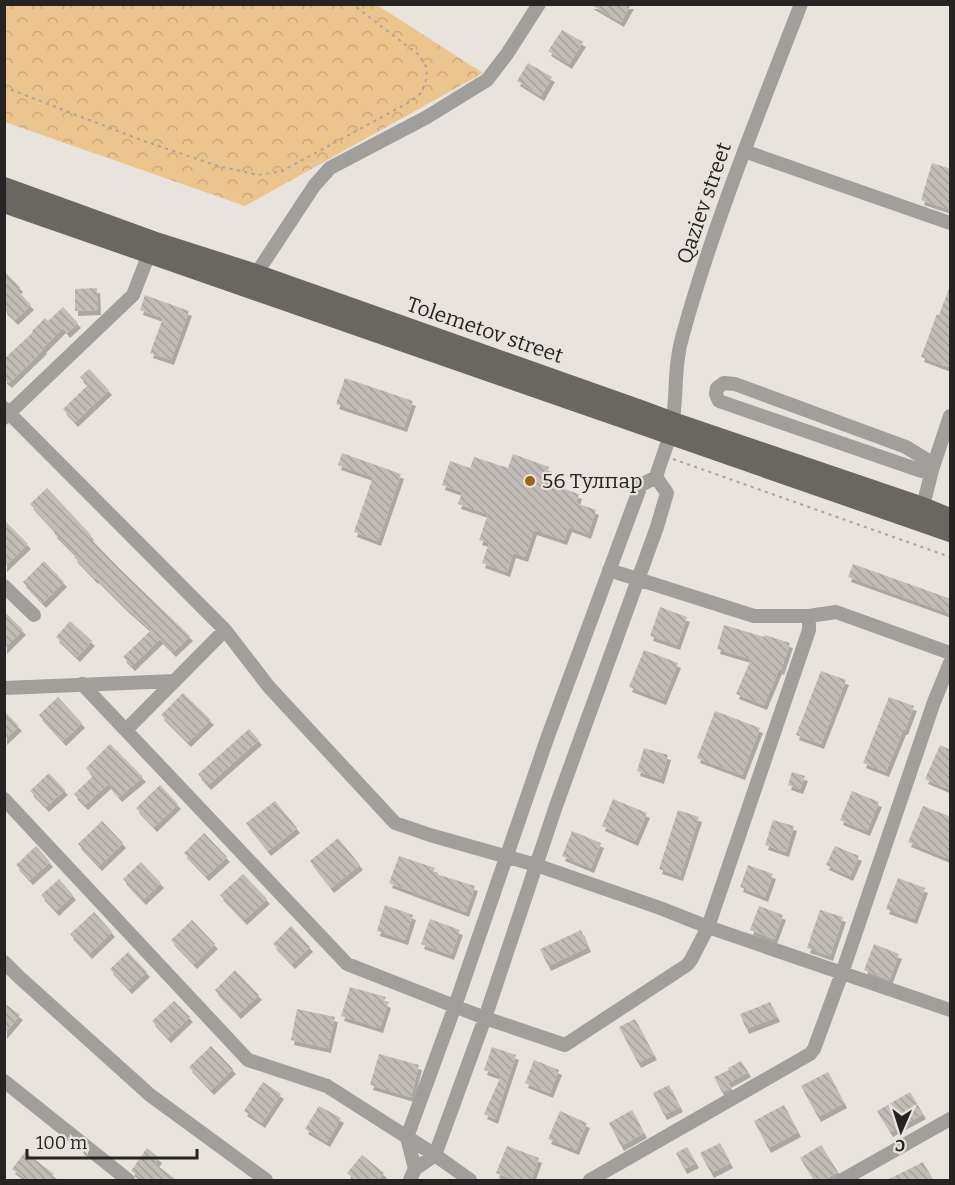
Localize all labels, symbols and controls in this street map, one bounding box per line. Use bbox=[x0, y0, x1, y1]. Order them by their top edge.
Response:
street label: Qaziev street bbox=[671, 139, 737, 267]
street label: Tolemetov street bbox=[403, 291, 567, 369]
place label: 56 Тулпар bbox=[542, 468, 642, 494]
marker: 56 Тулпар bbox=[523, 474, 537, 488]
north arrow bbox=[871, 1101, 931, 1161]
scale bar bbox=[27, 1122, 196, 1160]
text: 100 m bbox=[36, 1132, 87, 1154]
text: С bbox=[895, 1136, 906, 1155]

